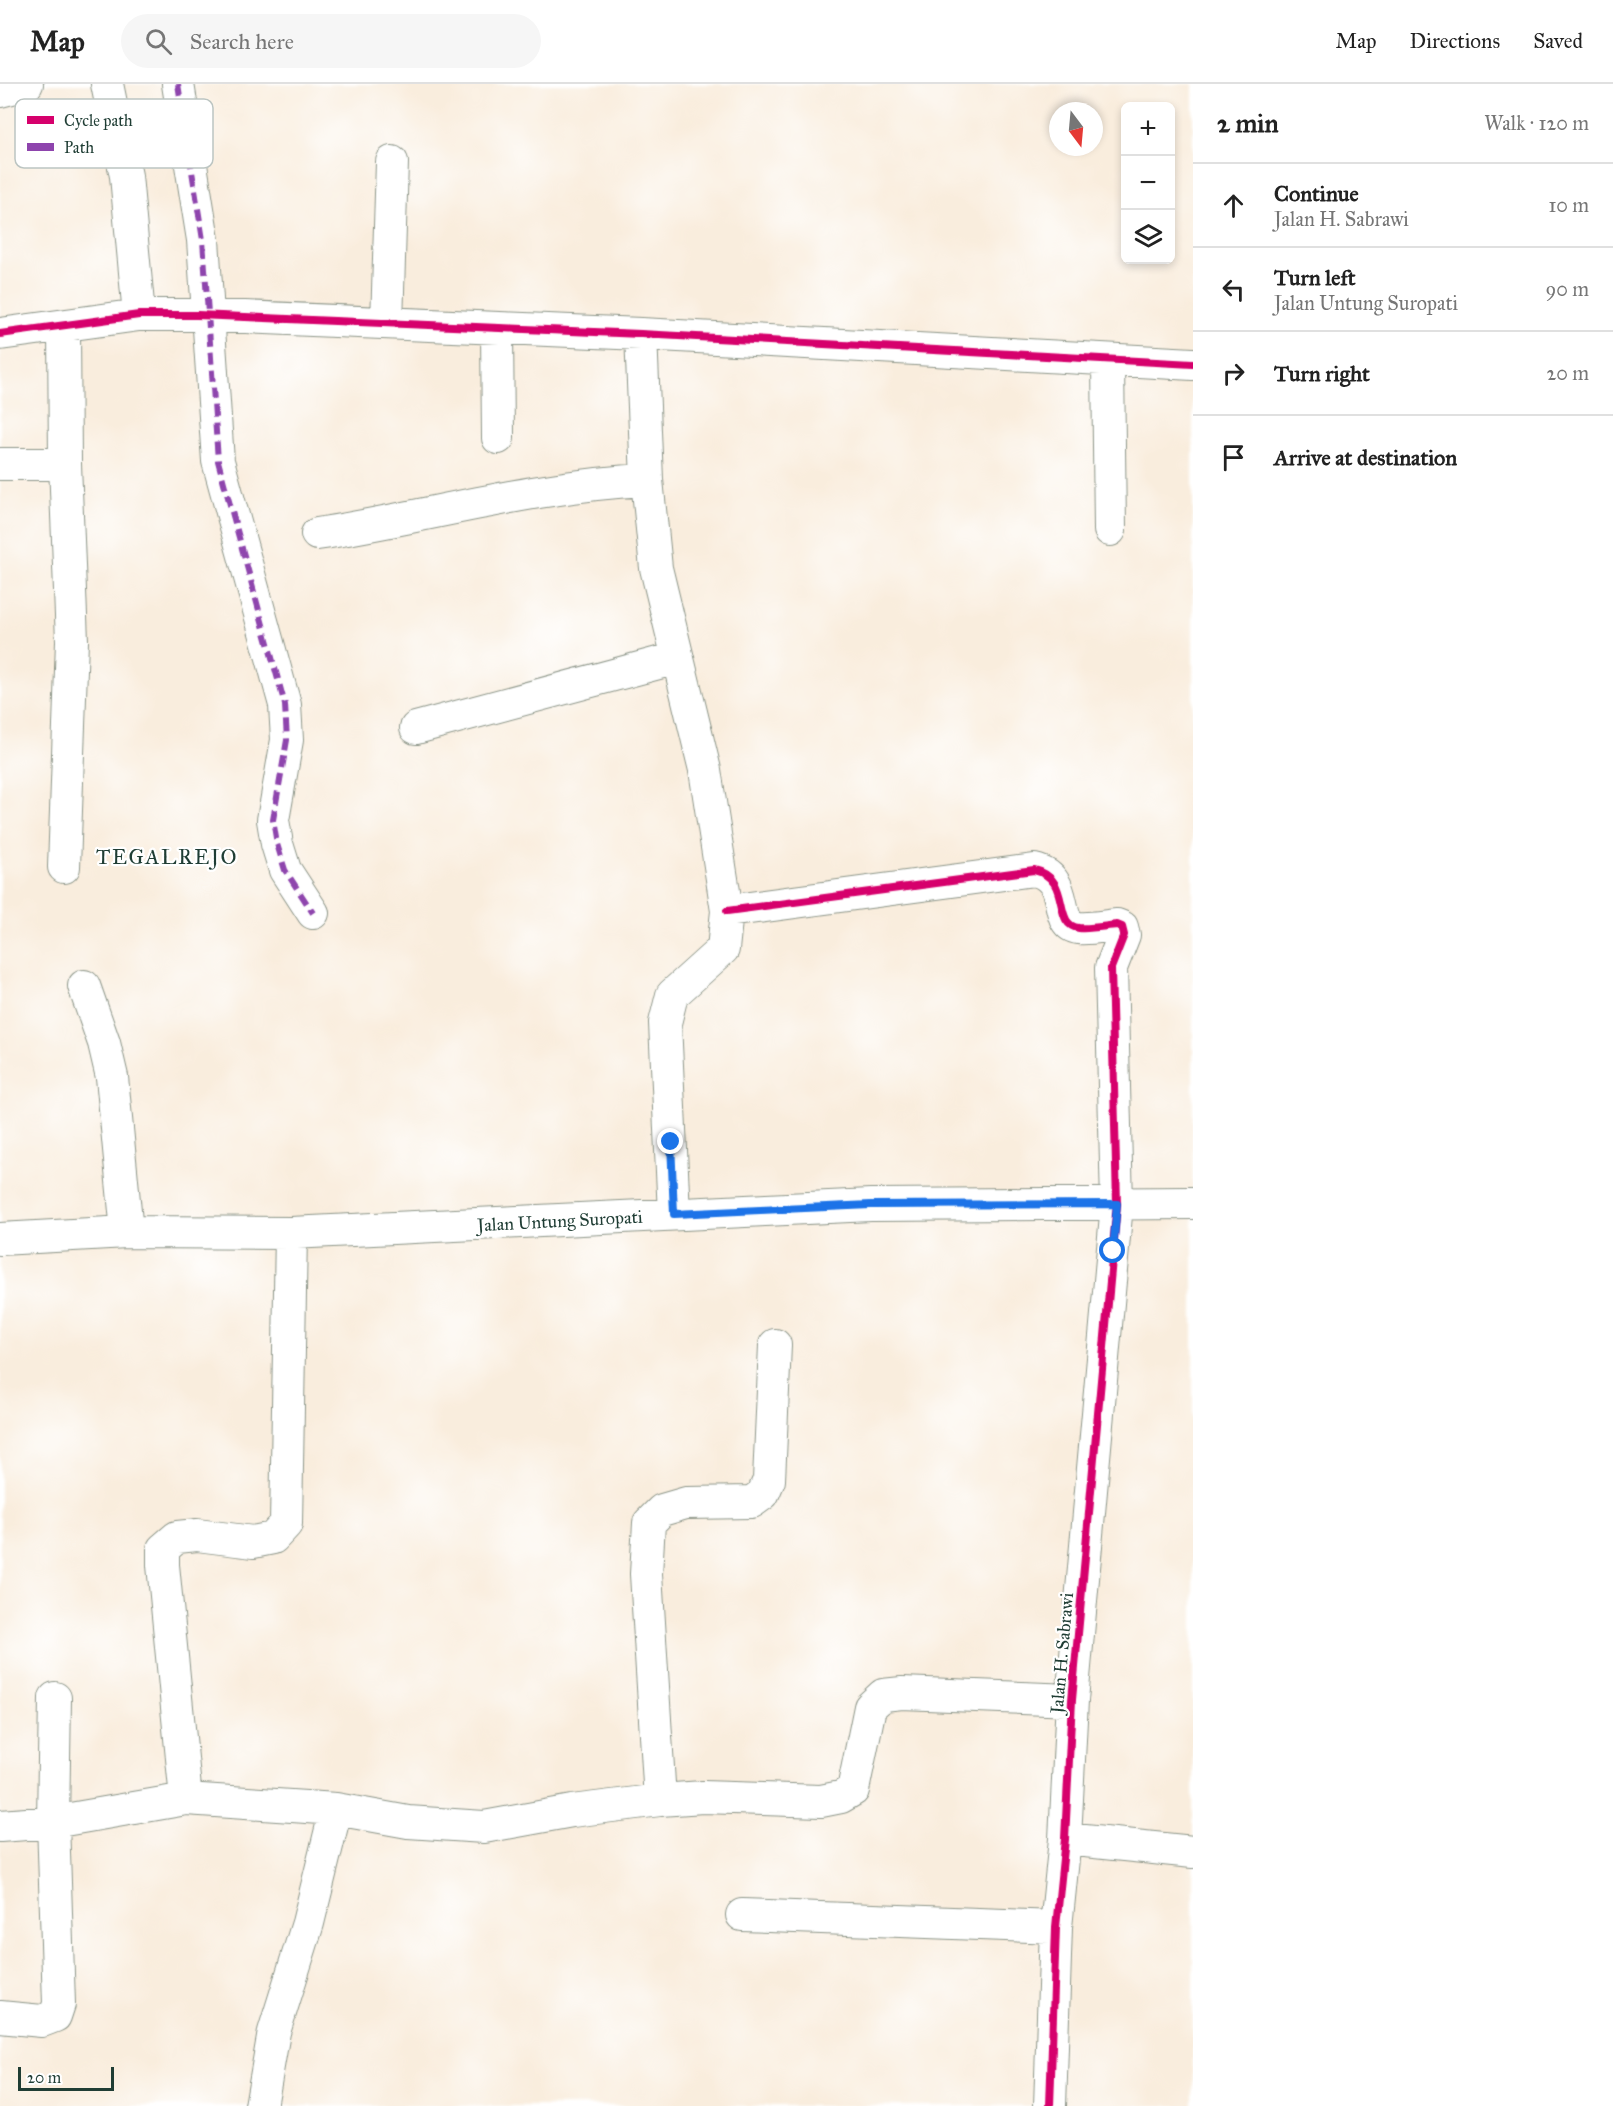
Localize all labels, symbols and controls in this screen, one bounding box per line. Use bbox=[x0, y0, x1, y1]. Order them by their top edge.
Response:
search box bbox=[121, 14, 541, 68]
text: Map bbox=[30, 24, 85, 59]
icon: search bbox=[142, 25, 175, 58]
text: Search here bbox=[190, 28, 294, 55]
text: Map bbox=[1336, 28, 1377, 54]
text: Directions bbox=[1410, 28, 1500, 54]
text: Saved bbox=[1533, 28, 1583, 54]
legend bbox=[15, 99, 213, 168]
north arrow bbox=[1049, 102, 1103, 156]
map controls bbox=[1121, 102, 1175, 264]
button: + bbox=[1121, 102, 1175, 156]
text: 2 min bbox=[1217, 107, 1278, 139]
text: Cycle path bbox=[64, 111, 133, 130]
text: Walk · 120 m bbox=[1484, 111, 1589, 135]
text: Path bbox=[64, 138, 94, 157]
button: − bbox=[1121, 156, 1175, 210]
text: Continue bbox=[1274, 180, 1359, 207]
icon: ahead bbox=[1217, 189, 1250, 222]
text: 10 m bbox=[1548, 193, 1589, 217]
text: Jalan H. Sabrawi bbox=[1274, 207, 1409, 231]
button: layers bbox=[1121, 210, 1175, 264]
text: Turn left bbox=[1274, 264, 1356, 291]
icon: left bbox=[1217, 273, 1250, 306]
text: 90 m bbox=[1546, 277, 1589, 301]
text: Jalan Untung Suropati bbox=[1274, 291, 1458, 315]
icon: right bbox=[1217, 357, 1250, 390]
text: Turn right bbox=[1274, 360, 1370, 387]
text: 20 m bbox=[1546, 361, 1589, 385]
icon: arrive bbox=[1217, 441, 1250, 474]
text: Arrive at destination bbox=[1274, 444, 1457, 471]
district label: TEGALREJO bbox=[96, 844, 238, 870]
route end bbox=[657, 1128, 683, 1154]
street label: Jalan Untung Suropati bbox=[475, 1206, 643, 1237]
route start bbox=[1099, 1237, 1125, 1263]
street label: Jalan H. Sabrawi bbox=[1046, 1592, 1079, 1716]
scale bar bbox=[18, 2064, 114, 2092]
text: 20 m bbox=[27, 2068, 61, 2087]

